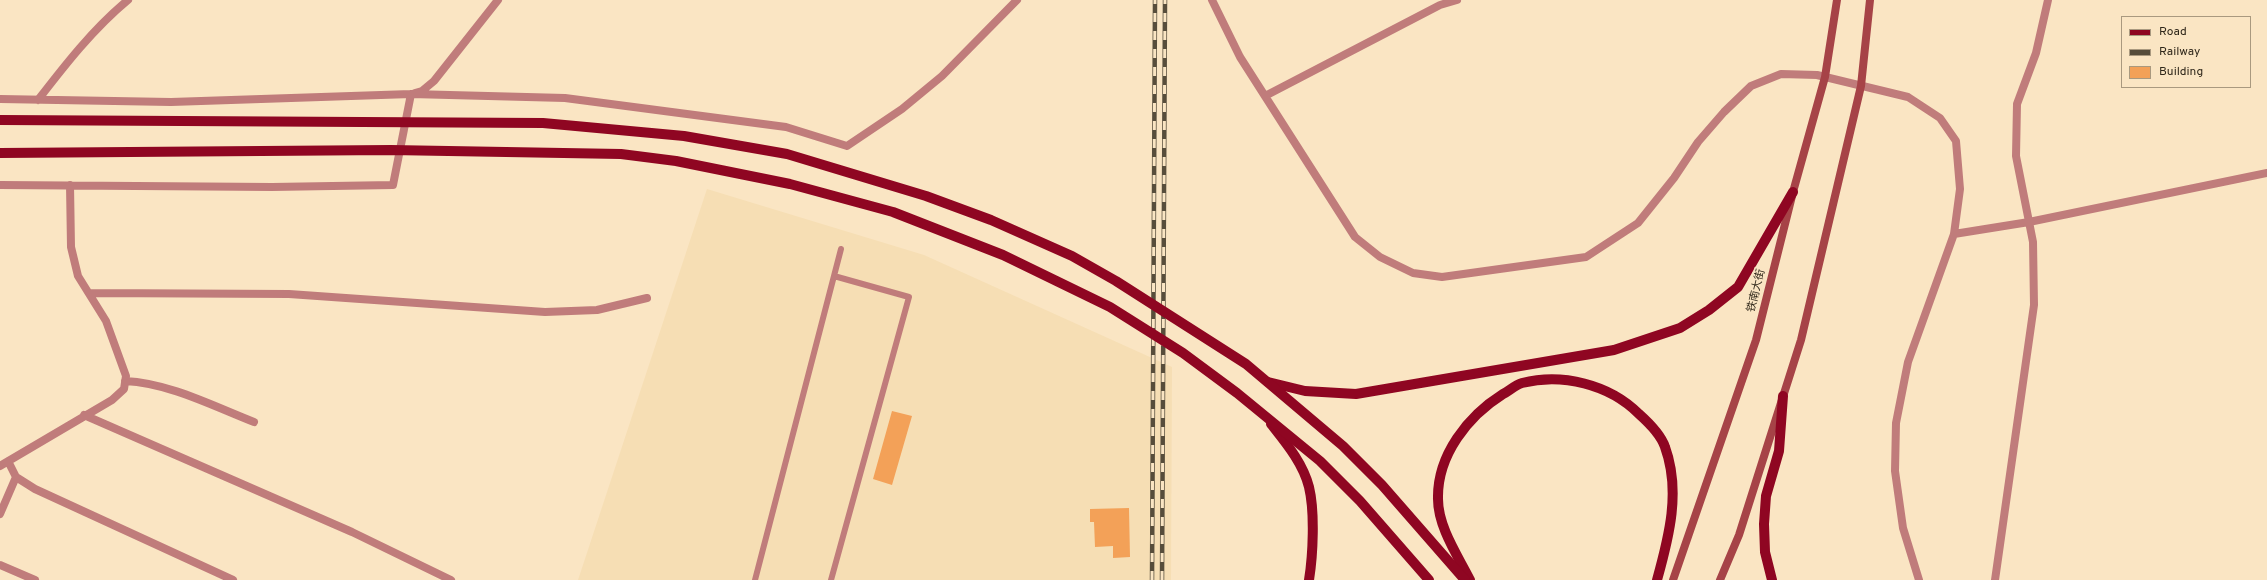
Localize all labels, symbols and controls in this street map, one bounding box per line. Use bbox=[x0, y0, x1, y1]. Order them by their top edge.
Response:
legend bbox=[2121, 16, 2251, 88]
text: Road bbox=[2159, 24, 2187, 40]
text: Railway bbox=[2159, 44, 2200, 60]
text: Building bbox=[2159, 64, 2203, 80]
street label: 铁南大街 bbox=[1745, 268, 1769, 314]

